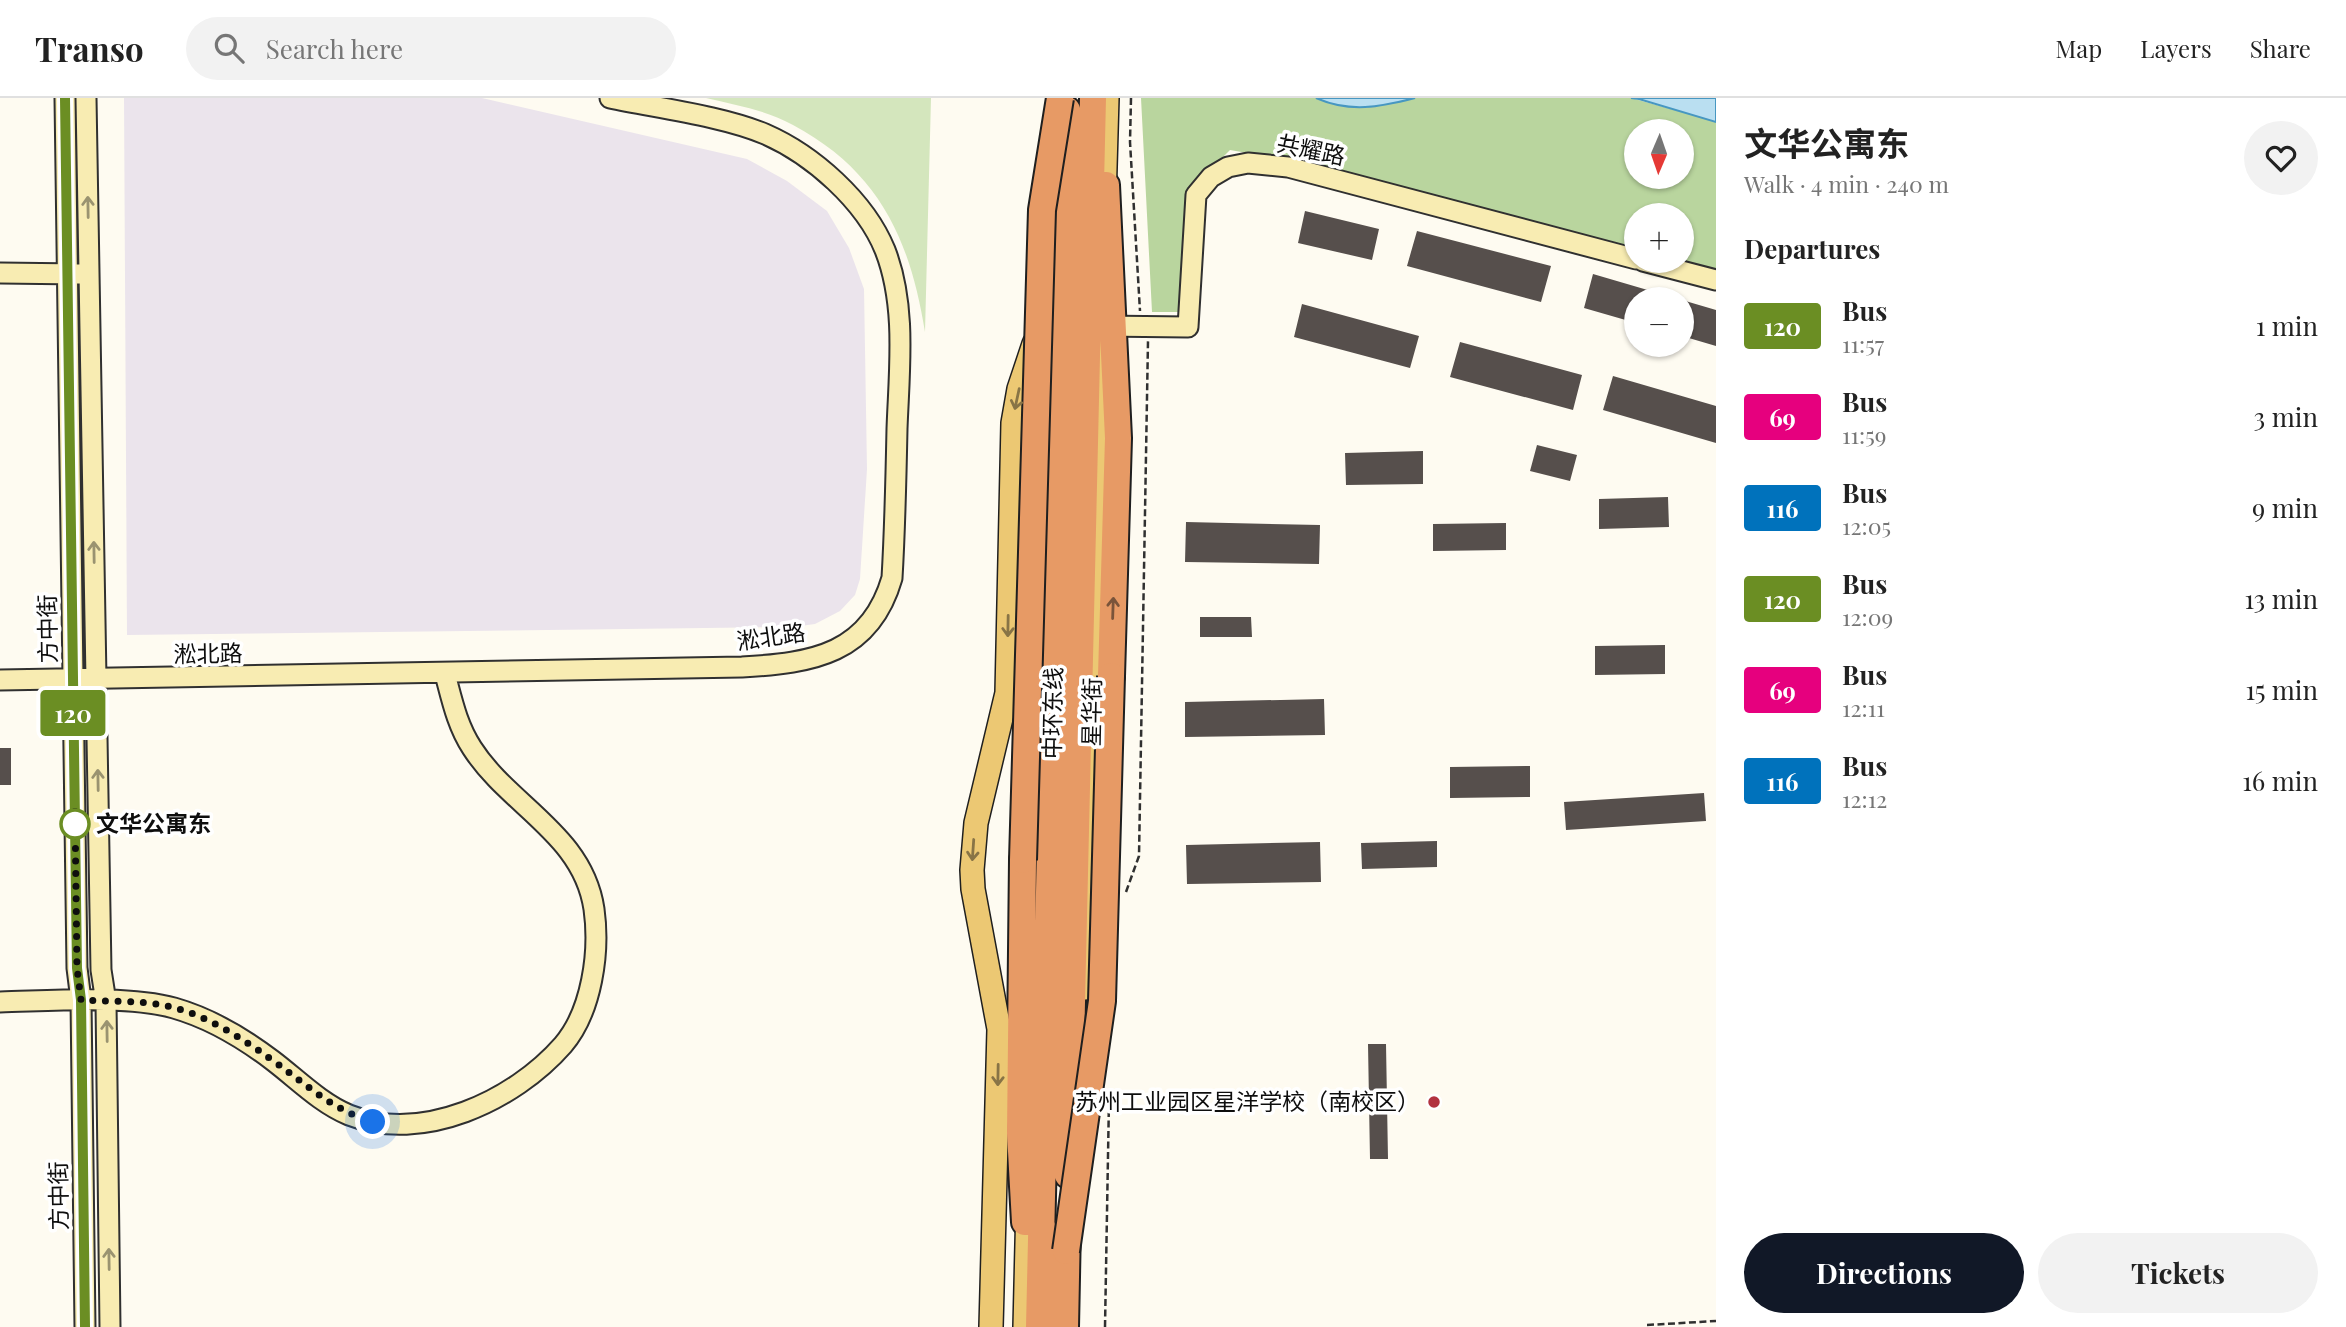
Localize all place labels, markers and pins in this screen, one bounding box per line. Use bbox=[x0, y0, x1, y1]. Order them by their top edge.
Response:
place label: 文华公寓东 bbox=[96, 807, 211, 838]
marker: 文华公寓东 bbox=[60, 809, 90, 839]
place label: 苏州工业园区星洋学校（南校区） bbox=[1075, 1085, 1420, 1116]
marker: 苏州工业园区星洋学校（南校区） bbox=[1426, 1094, 1442, 1110]

